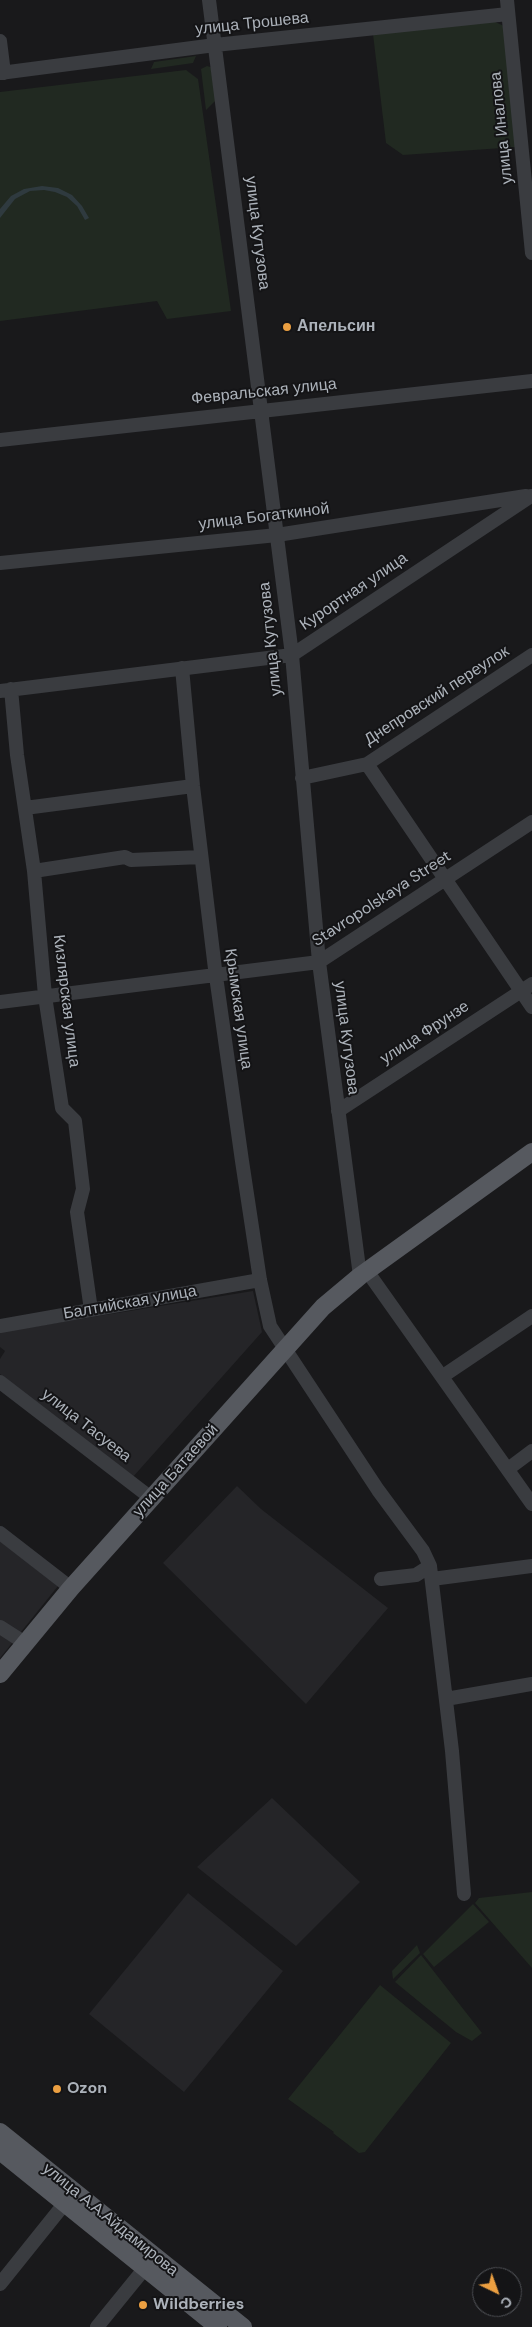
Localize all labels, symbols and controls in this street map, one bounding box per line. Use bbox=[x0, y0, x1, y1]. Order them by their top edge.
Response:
street label: улица Трошева bbox=[194, 9, 310, 39]
street label: улица Иналова bbox=[487, 71, 517, 185]
street label: улица Кутузова bbox=[241, 175, 273, 291]
place label: Апельсин bbox=[297, 317, 376, 337]
marker: Апельсин bbox=[281, 321, 293, 333]
street label: Февральская улица bbox=[190, 375, 338, 409]
street label: улица Богаткиной bbox=[198, 499, 330, 535]
street label: Курортная улица bbox=[297, 549, 411, 635]
street label: улица Кутузова bbox=[255, 581, 287, 697]
street label: Днепровский переулок bbox=[361, 642, 513, 750]
street label: Stavropolskaya Street bbox=[309, 847, 455, 951]
street label: Кизлярская улица bbox=[48, 934, 84, 1068]
street label: Крымская улица bbox=[220, 947, 256, 1071]
street label: улица Кутузова bbox=[330, 980, 362, 1096]
street label: улица Фрунзе bbox=[377, 997, 473, 1069]
street label: Балтийская улица bbox=[62, 1282, 198, 1324]
street label: улица Тасуева bbox=[37, 1385, 135, 1467]
street label: улица Батаевой bbox=[129, 1421, 223, 1521]
place label: Ozon bbox=[67, 2079, 107, 2099]
marker: Ozon bbox=[51, 2083, 63, 2095]
street label: улица А.А.Айдамирова bbox=[38, 2159, 182, 2281]
north arrow bbox=[472, 2267, 522, 2317]
text: С bbox=[497, 2292, 516, 2312]
place label: Wildberries bbox=[153, 2295, 244, 2315]
marker: Wildberries bbox=[137, 2299, 149, 2311]

